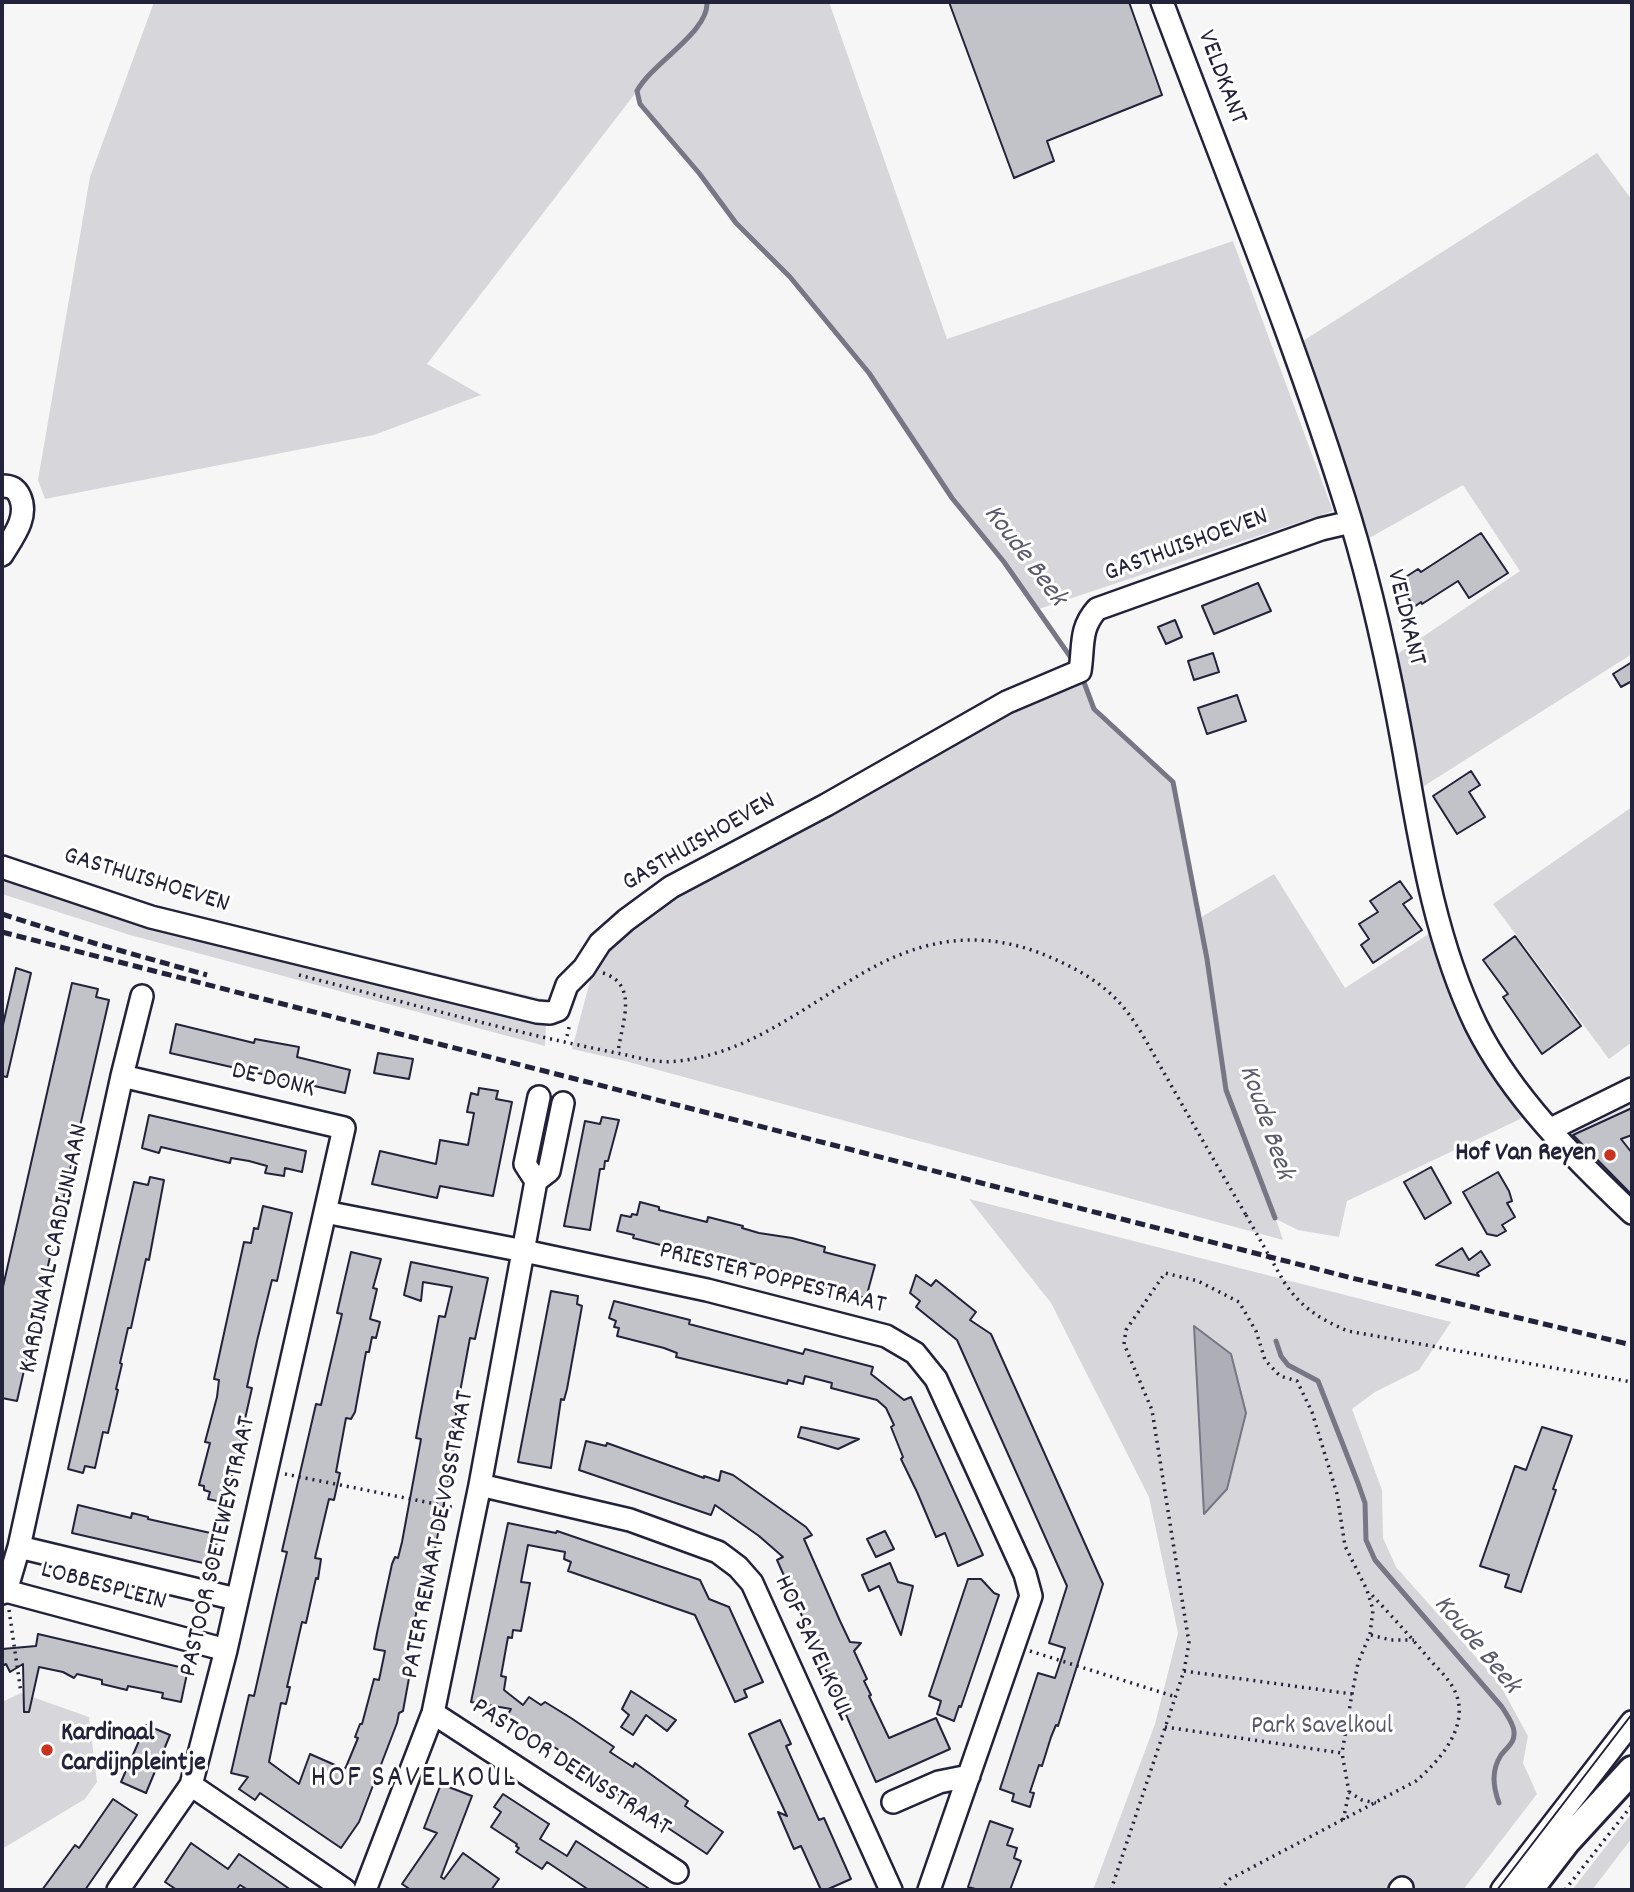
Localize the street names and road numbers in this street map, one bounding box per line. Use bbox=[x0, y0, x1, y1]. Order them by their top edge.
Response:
street label: VELDKANT bbox=[1188, 27, 1252, 129]
street label: GASTHUISHOEVEN bbox=[1101, 503, 1273, 591]
street label: VELDKANT bbox=[1377, 567, 1431, 669]
street label: GASTHUISHOEVEN bbox=[618, 788, 782, 900]
street label: GASTHUISHOEVEN bbox=[59, 842, 233, 922]
street label: DE DONK bbox=[228, 1057, 318, 1107]
street label: KARDINAAL CARDIJNLAAN bbox=[14, 1122, 98, 1376]
street label: PRIESTER POPPESTRAAT bbox=[656, 1237, 888, 1323]
street label: PATER RENAAT DE VOSSTRAAT bbox=[397, 1389, 483, 1681]
street label: PASTOOR SOETEWEYSTRAAT bbox=[175, 1414, 265, 1680]
street label: LOBBESPLEIN bbox=[37, 1556, 169, 1620]
street label: HOF SAVELKOUL bbox=[765, 1571, 859, 1727]
street label: PASTOOR DEENSSTRAAT bbox=[465, 1693, 675, 1845]

